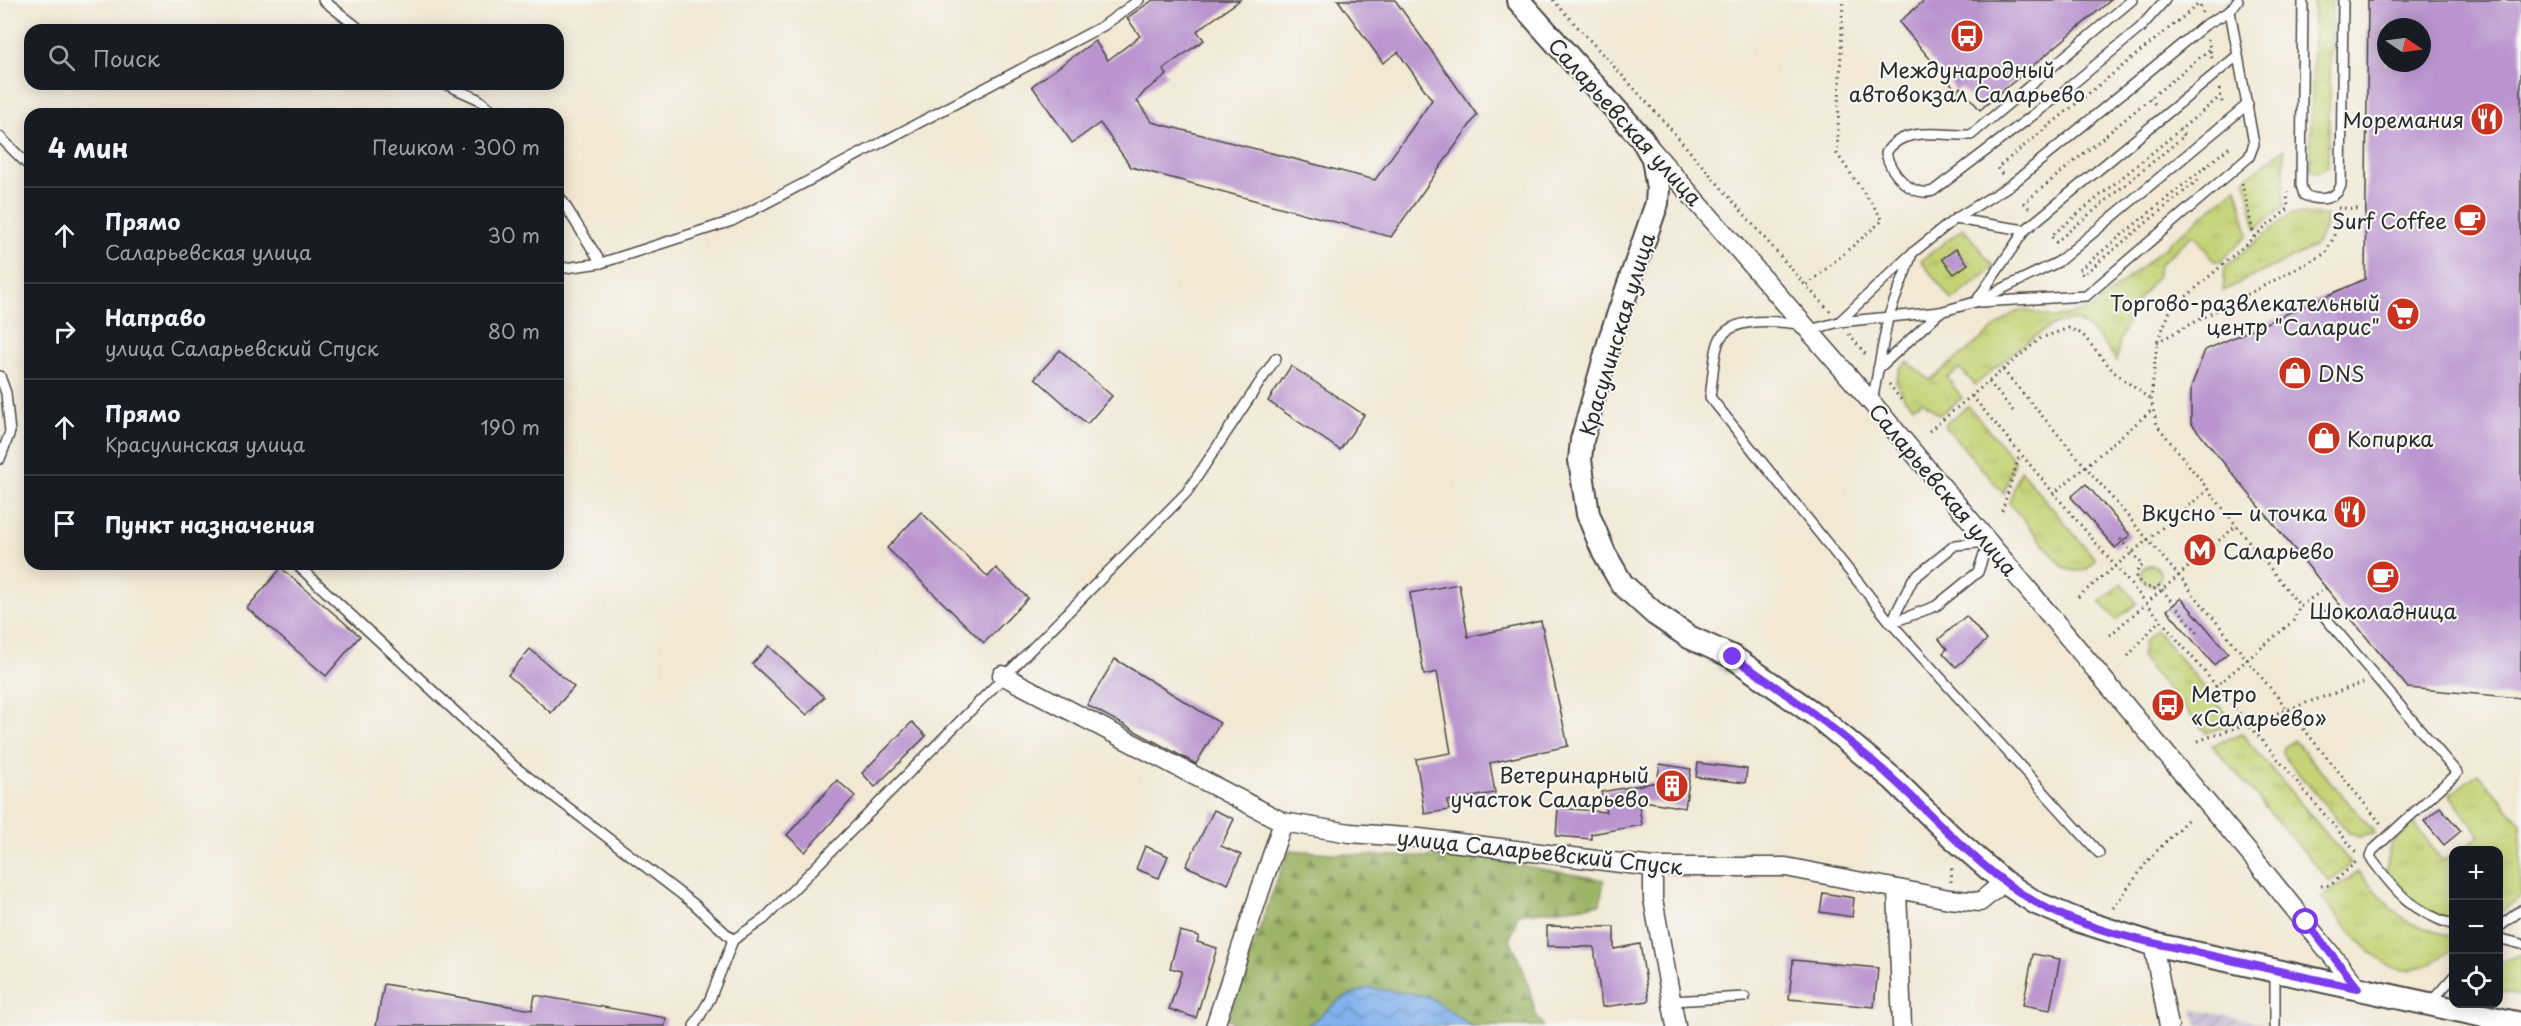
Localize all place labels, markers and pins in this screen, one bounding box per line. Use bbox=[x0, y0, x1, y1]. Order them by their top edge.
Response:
bus stop icon: Международный автовокзал Саларьево bbox=[1949, 18, 1985, 54]
place label: Международный автовокзал Саларьево bbox=[1849, 53, 2085, 109]
restaurant icon: Моремания bbox=[2469, 101, 2505, 137]
place label: Моремания bbox=[2343, 103, 2464, 135]
cafe icon: Surf Coffee bbox=[2452, 202, 2488, 238]
place label: Surf Coffee bbox=[2332, 204, 2447, 236]
place label: Торгово-развлекательный центр "Саларис" bbox=[2110, 286, 2380, 342]
supermarket icon: Торгово-развлекательный центр "Саларис" bbox=[2385, 296, 2421, 332]
shop icon: DNS bbox=[2277, 355, 2313, 391]
place label: DNS bbox=[2318, 357, 2365, 389]
shop icon: Копирка bbox=[2306, 420, 2342, 456]
place label: Копирка bbox=[2347, 422, 2433, 454]
restaurant icon: Вкусно — и точка bbox=[2332, 494, 2368, 530]
place label: Вкусно — и точка bbox=[2141, 496, 2328, 528]
metro station icon: Саларьево bbox=[2182, 532, 2218, 568]
place label: Саларьево bbox=[2223, 534, 2334, 566]
cafe icon: Шоколадница bbox=[2365, 559, 2401, 595]
place label: Шоколадница bbox=[2309, 594, 2457, 626]
place label: Метро «Саларьево» bbox=[2191, 677, 2327, 733]
bus stop icon: Метро «Саларьево» bbox=[2150, 687, 2186, 723]
place label: Ветеринарный участок Саларьево bbox=[1450, 758, 1649, 814]
building icon: Ветеринарный участок Саларьево bbox=[1654, 768, 1690, 804]

